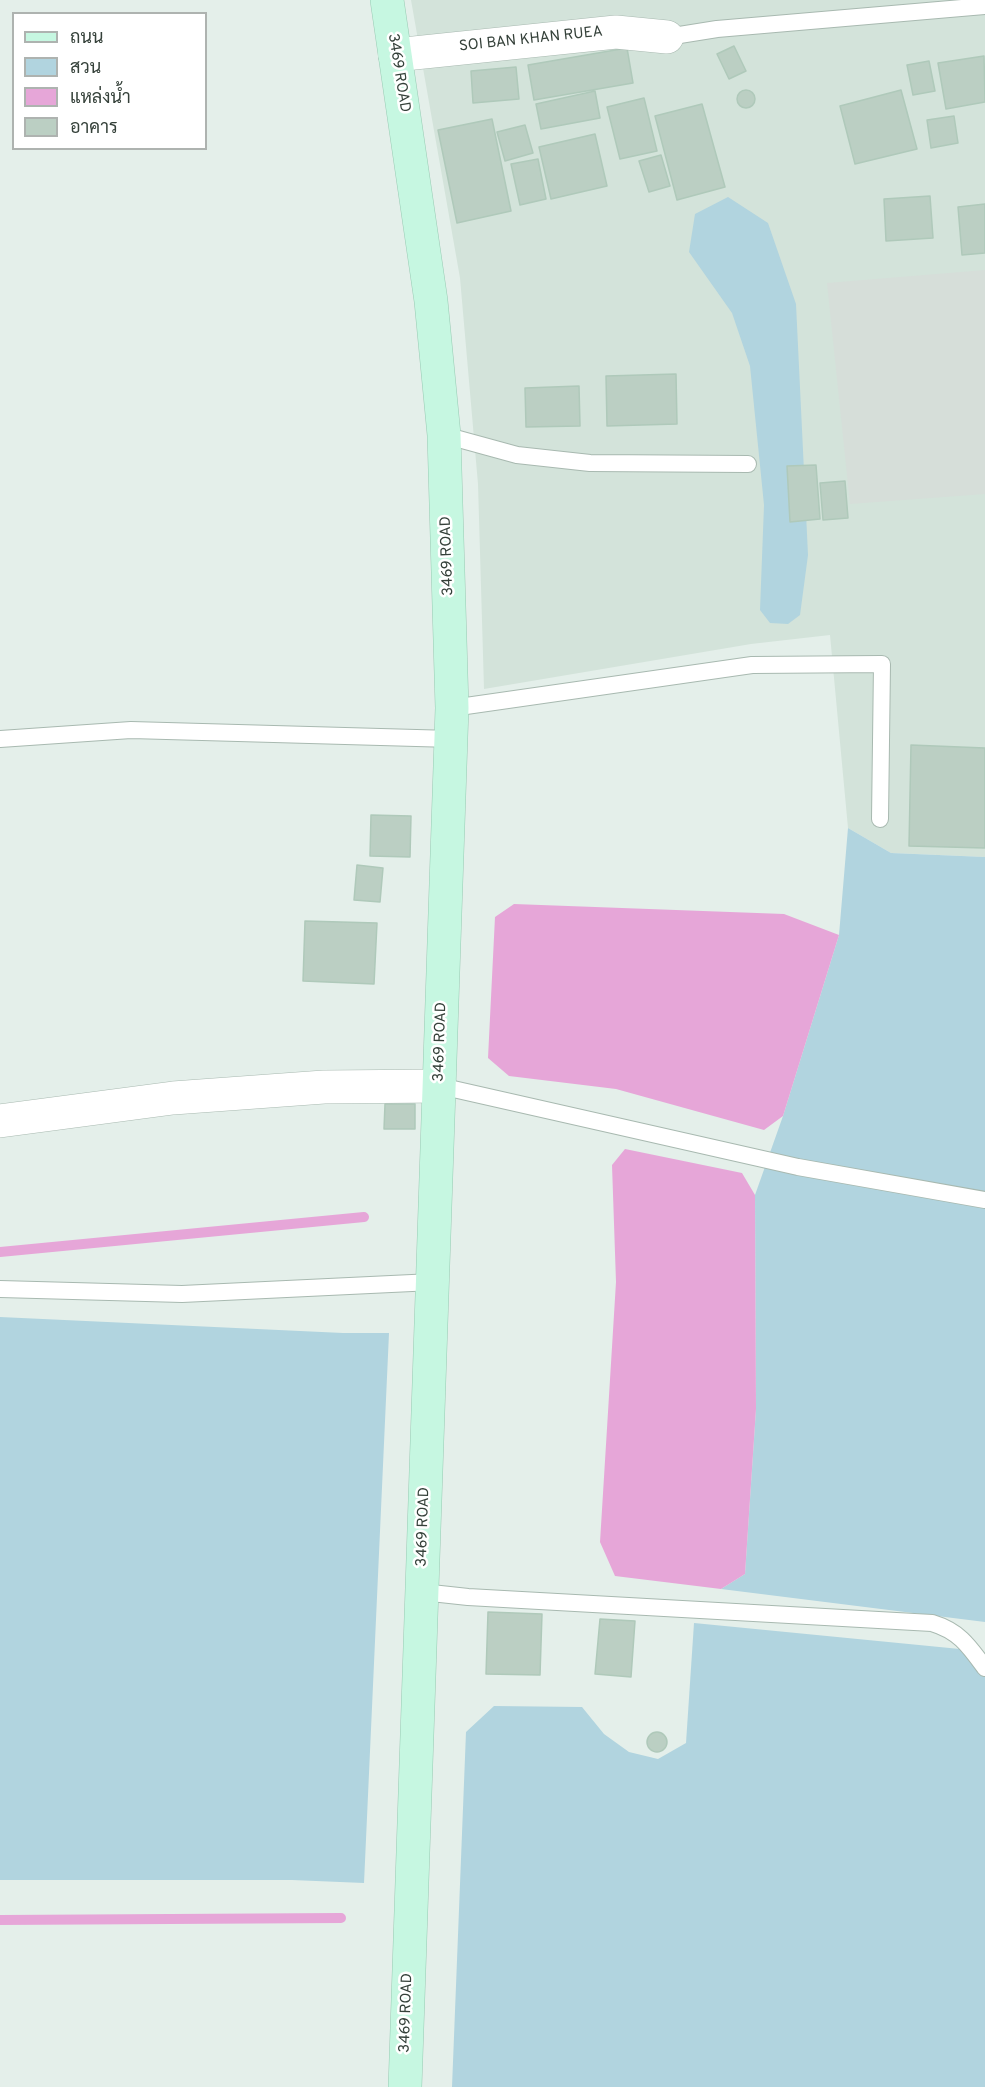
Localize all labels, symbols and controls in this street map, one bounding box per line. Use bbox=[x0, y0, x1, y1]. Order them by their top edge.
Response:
legend bbox=[12, 12, 207, 150]
street label: SOI BAN KHAN RUEA bbox=[458, 23, 604, 57]
text: ถนน bbox=[70, 27, 103, 50]
street label: 3469 ROAD bbox=[383, 32, 413, 114]
text: สวน bbox=[70, 57, 101, 80]
text: แหล่งน้ำ bbox=[70, 87, 131, 110]
text: อาคาร bbox=[70, 117, 118, 140]
street label: 3469 ROAD bbox=[438, 516, 458, 596]
street label: 3469 ROAD bbox=[431, 1002, 451, 1082]
street label: 3469 ROAD bbox=[414, 1487, 434, 1567]
street label: 3469 ROAD bbox=[397, 1973, 417, 2053]

